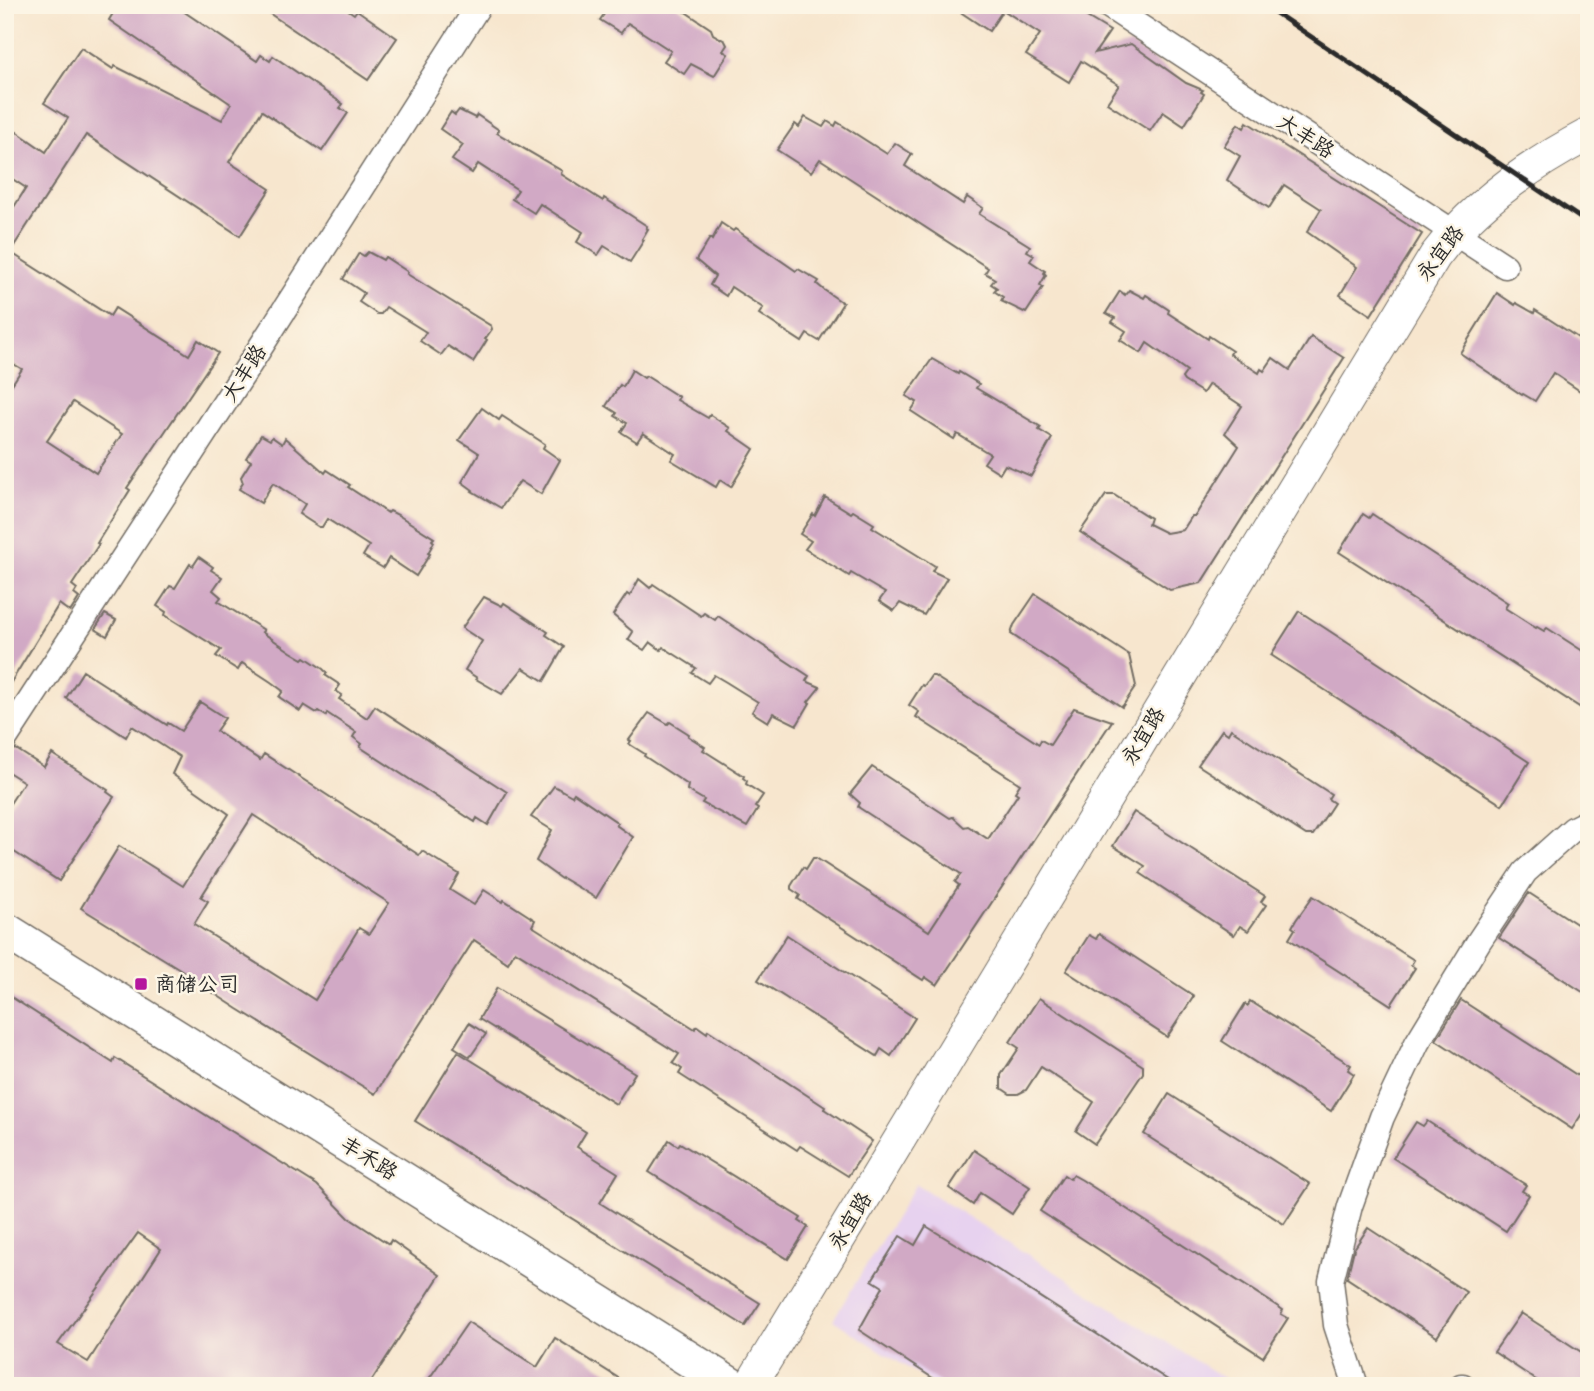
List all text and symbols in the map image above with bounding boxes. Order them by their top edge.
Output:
street label: 大丰路 [1271,108,1339,166]
street label: 永宜路 [1411,220,1471,287]
street label: 大丰路 [216,340,274,408]
street label: 永宜路 [1116,702,1172,771]
place label: 商储公司 [155,971,239,999]
marker: 商储公司 [133,976,149,992]
street label: 丰禾路 [334,1130,403,1187]
street label: 永宜路 [823,1187,879,1256]

